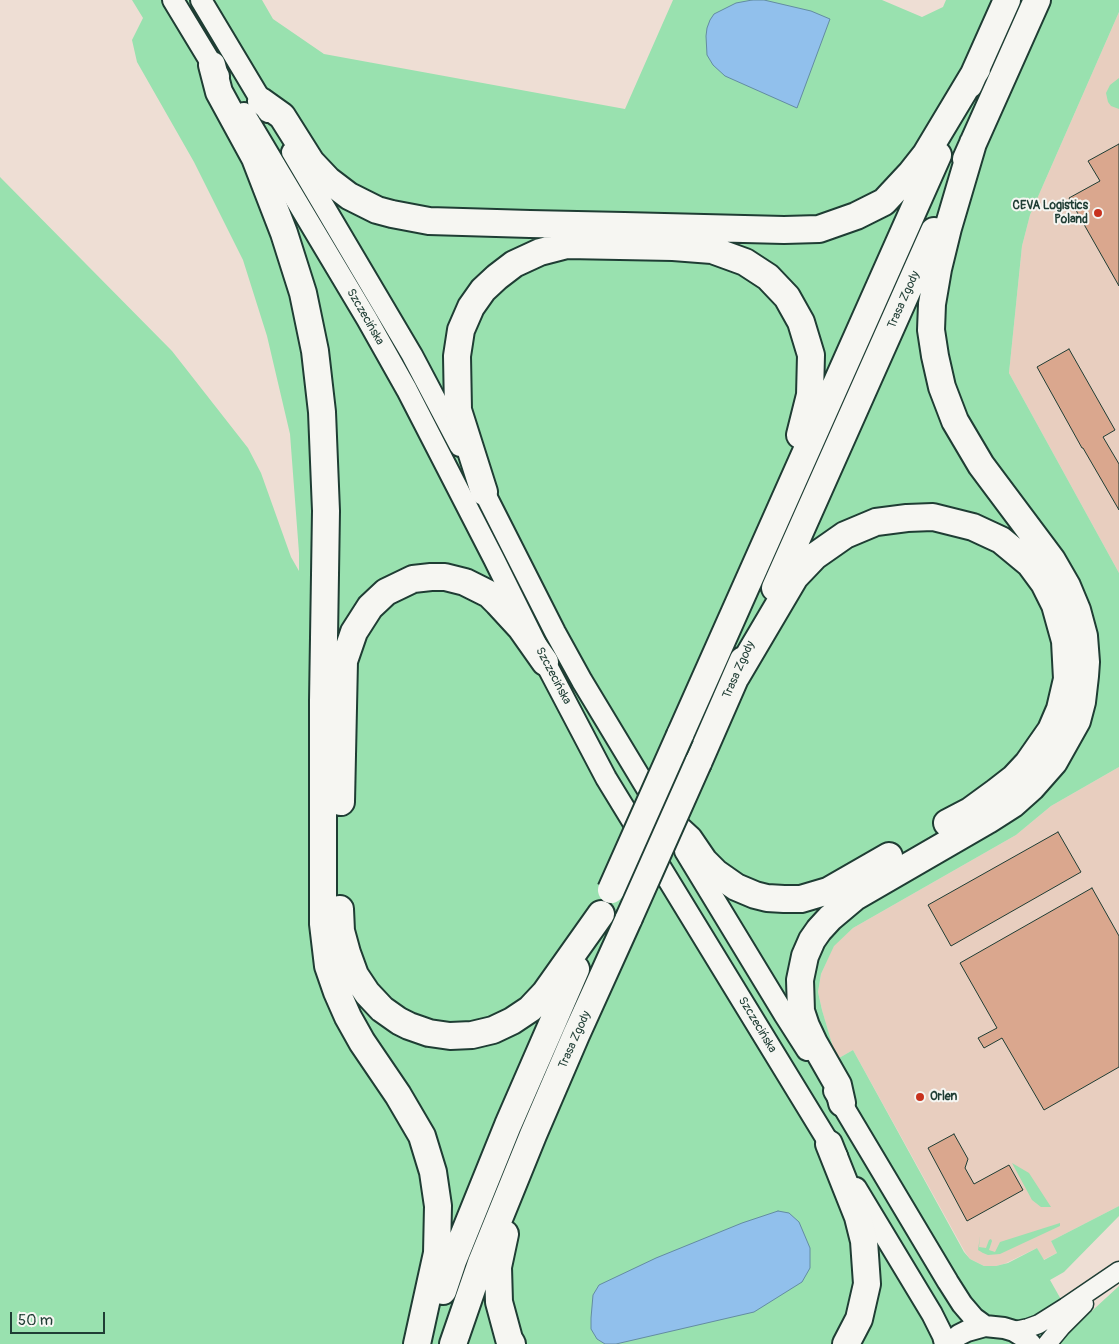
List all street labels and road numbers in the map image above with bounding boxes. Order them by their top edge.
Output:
street label: Trasa Zgody [885,269,923,331]
street label: Szczecińska [343,286,387,348]
street label: Trasa Zgody [720,639,758,701]
street label: Szczecińska [532,645,574,707]
street label: Szczecińska [735,994,779,1056]
street label: Trasa Zgody [556,1009,594,1071]

